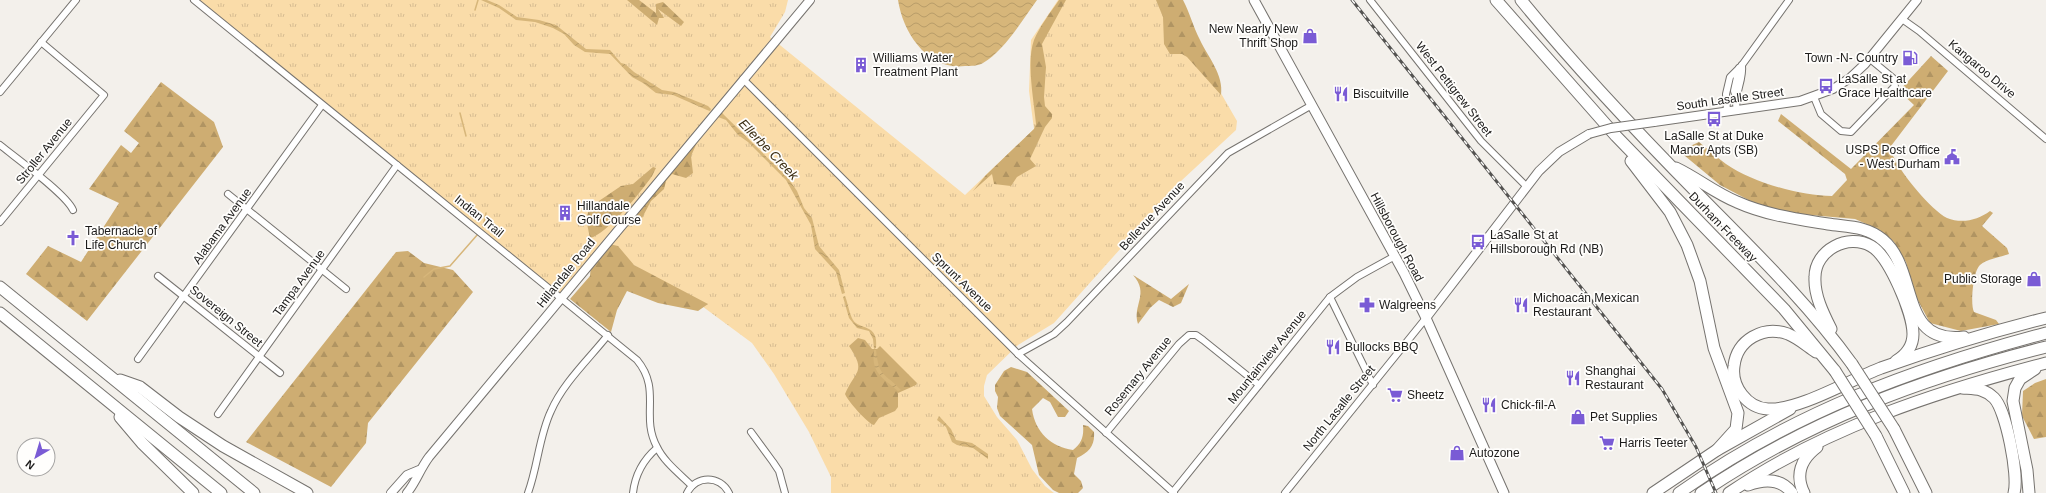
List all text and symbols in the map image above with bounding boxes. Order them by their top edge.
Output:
place label: New Nearly New Thrift Shop [1209,22,1298,50]
shop icon: New Nearly New Thrift Shop [1301,27,1319,45]
street label: Kangaroo Drive [1946,37,2019,101]
street label: West Pettigrew Street [1413,39,1496,139]
fuel station icon: Town -N- Country [1901,49,1919,67]
place label: Williams Water Treatment Plant [873,51,959,79]
place label: Town -N- Country [1805,51,1898,65]
building icon: Williams Water Treatment Plant [852,56,870,74]
place label: LaSalle St at Grace Healthcare [1838,72,1932,100]
bus stop icon: LaSalle St at Grace Healthcare [1817,77,1835,95]
street label: South Lasalle Street [1676,84,1785,113]
restaurant icon: Biscuitville [1332,85,1350,103]
place label: Biscuitville [1353,87,1409,101]
bus stop icon: LaSalle St at Duke Manor Apts (SB) [1705,110,1723,128]
street label: Stroller Avenue [13,115,75,187]
water label: Ellerbe Creek [736,116,802,184]
place label: LaSalle St at Duke Manor Apts (SB) [1664,129,1764,157]
place label: USPS Post Office - West Durham [1846,143,1940,171]
public building icon: USPS Post Office - West Durham [1943,148,1961,166]
street label: Bellevue Avenue [1116,178,1188,253]
street label: Alabama Avenue [190,185,254,267]
street label: Durham Freeway [1686,189,1760,265]
street label: Hillsborough Road [1368,190,1426,284]
street label: Indian Trail [452,192,506,240]
place label: Hillandale Golf Course [577,199,641,227]
building icon: Hillandale Golf Course [556,204,574,222]
place label: Tabernacle of Life Church [85,224,158,252]
place label: LaSalle St at Hillsborough Rd (NB) [1490,228,1603,256]
church icon: Tabernacle of Life Church [64,229,82,247]
bus stop icon: LaSalle St at Hillsborough Rd (NB) [1469,233,1487,251]
street label: Hillandale Road [534,236,598,310]
street label: Tampa Avenue [270,247,328,319]
street label: Sprunt Avenue [929,250,995,315]
shop icon: Public Storage [2025,270,2043,288]
place label: Public Storage [1944,272,2022,286]
street label: Sovereign Street [187,282,266,350]
place label: Michoacán Mexican Restaurant [1533,291,1639,319]
pharmacy icon: Walgreens [1358,296,1376,314]
restaurant icon: Michoacán Mexican Restaurant [1512,296,1530,314]
place label: Walgreens [1379,298,1436,312]
street label: Mountainview Avenue [1225,307,1309,407]
street label: Rosemary Avenue [1102,333,1174,418]
restaurant icon: Bullocks BBQ [1324,338,1342,356]
place label: Bullocks BBQ [1345,340,1418,354]
street label: North Lasalle Street [1300,362,1378,454]
place label: Shanghai Restaurant [1585,364,1644,392]
restaurant icon: Shanghai Restaurant [1564,369,1582,387]
supermarket icon: Sheetz [1386,386,1404,404]
place label: Sheetz [1407,388,1444,402]
restaurant icon: Chick-fil-A [1480,396,1498,414]
place label: Chick-fil-A [1501,398,1556,412]
shop icon: Pet Supplies [1569,408,1587,426]
place label: Pet Supplies [1590,410,1657,424]
supermarket icon: Harris Teeter [1598,434,1616,452]
place label: Harris Teeter [1619,436,1687,450]
north arrow [16,437,56,477]
shop icon: Autozone [1448,444,1466,462]
place label: Autozone [1469,446,1520,460]
text: N [23,458,37,472]

